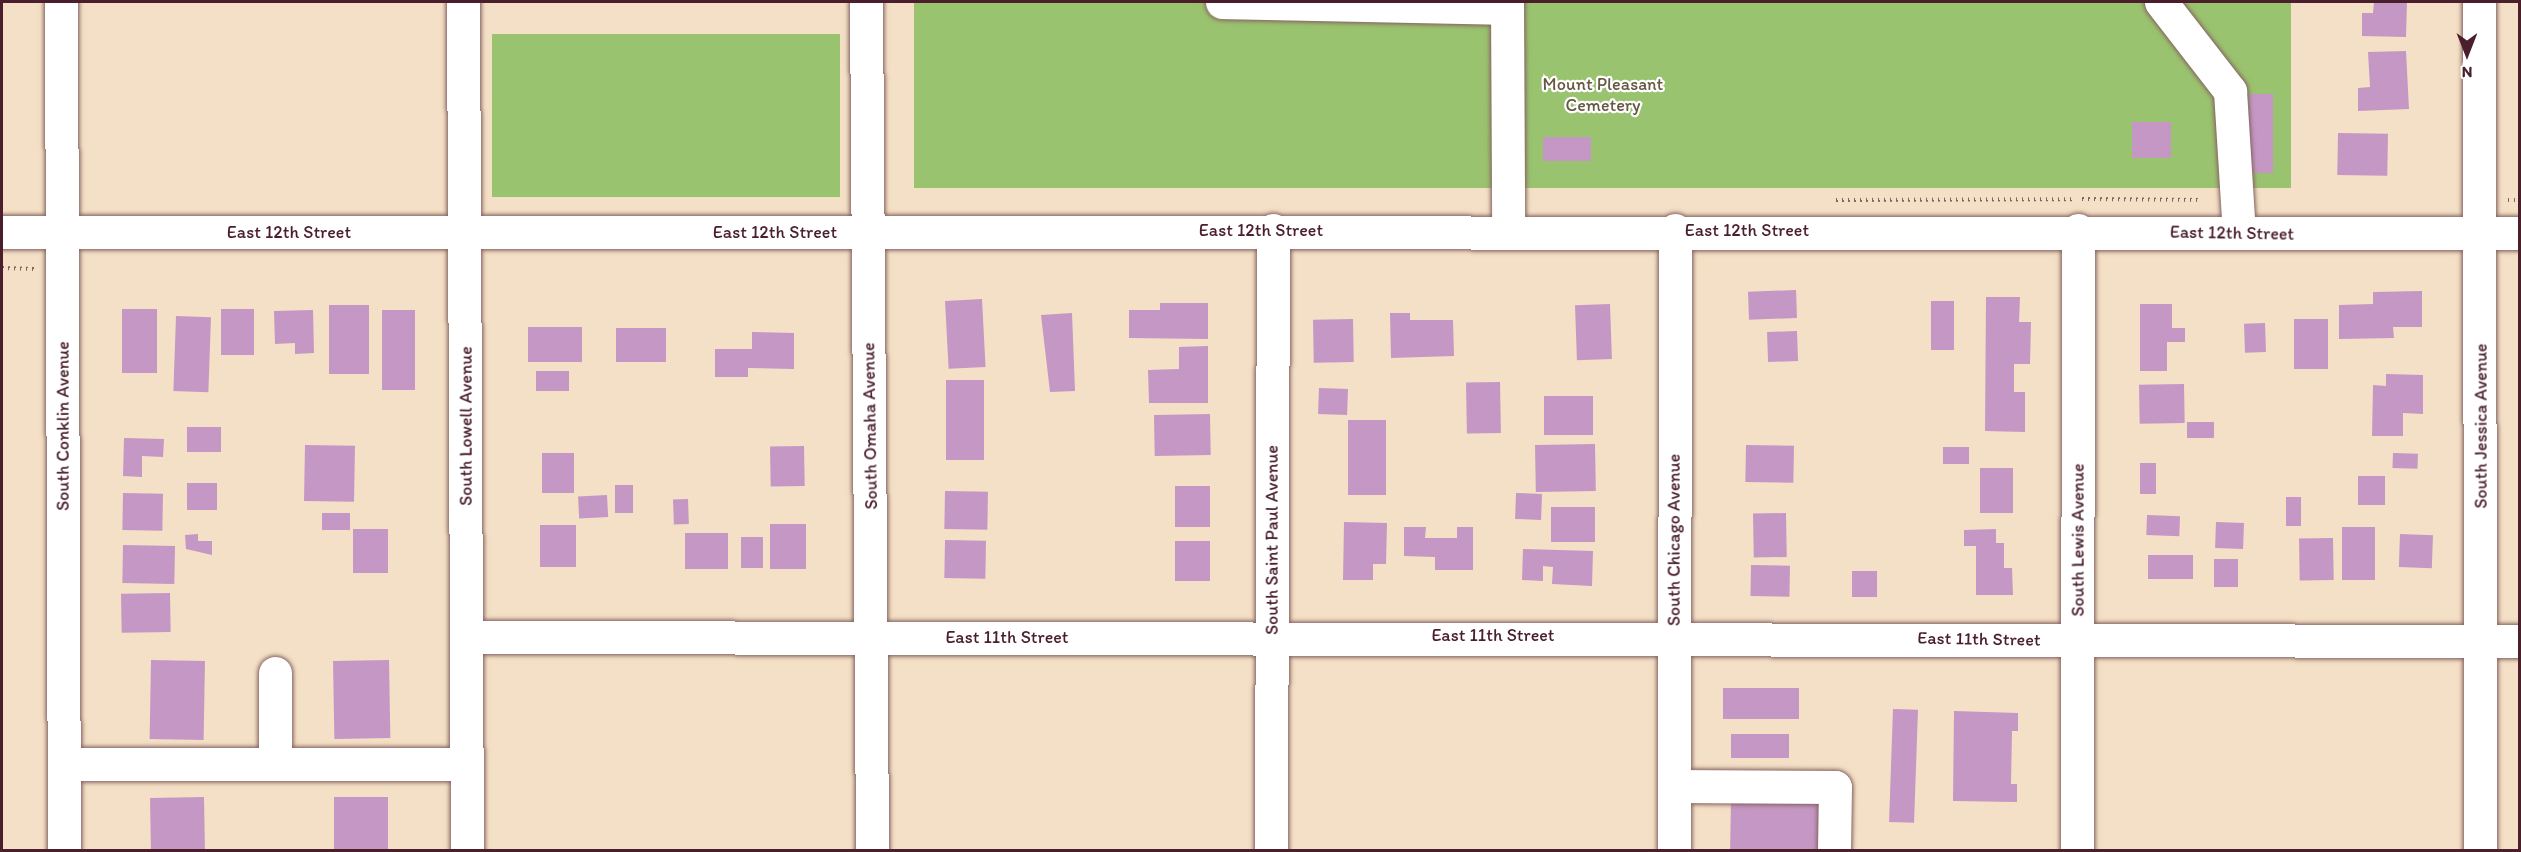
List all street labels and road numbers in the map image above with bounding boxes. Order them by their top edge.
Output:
street label: East 12th Street [1199,219,1323,241]
street label: East 12th Street [1685,219,1809,241]
street label: East 12th Street [227,221,351,243]
street label: East 12th Street [713,221,837,243]
street label: East 12th Street [2170,221,2294,245]
street label: South Conklin Avenue [52,341,74,511]
street label: South Omaha Avenue [858,343,882,509]
street label: South Jessica Avenue [2470,343,2492,509]
street label: South Lowell Avenue [455,347,477,505]
street label: South Saint Paul Avenue [1261,446,1283,634]
street label: South Chicago Avenue [1663,455,1685,625]
street label: South Lewis Avenue [2067,464,2089,616]
street label: East 11th Street [1432,624,1554,646]
street label: East 11th Street [946,626,1068,648]
street label: East 11th Street [1918,627,2040,651]

